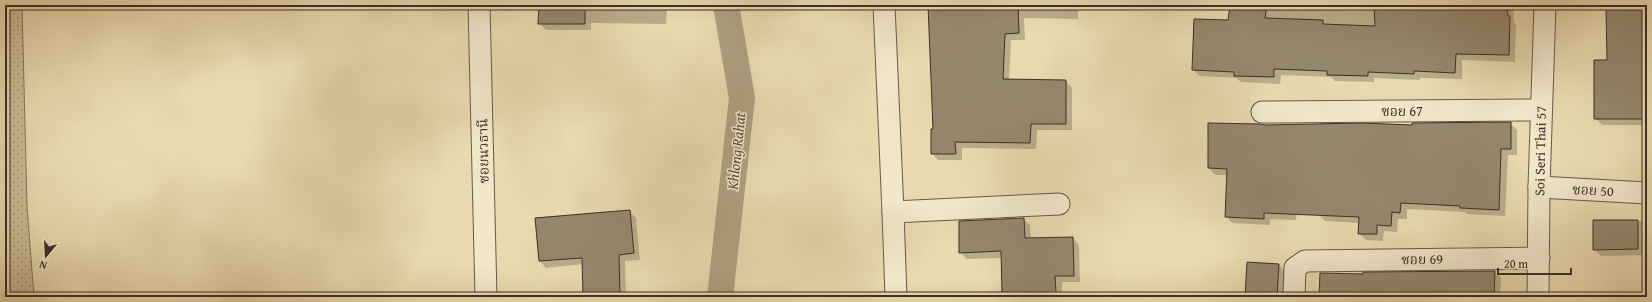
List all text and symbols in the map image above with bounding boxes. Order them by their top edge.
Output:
street label: ซอย 67 [1381,101,1423,121]
street label: Soi Seri Thai 57 [1529,106,1551,196]
water label: Khlong Rahat [721,111,751,192]
street label: ซอยนวธานี [472,118,494,184]
street label: ซอย 50 [1572,179,1615,201]
north arrow [26,236,66,276]
street label: ซอย 69 [1401,249,1443,269]
scale bar [1498,250,1571,276]
text: 20 m [1504,255,1528,272]
text: N [36,257,49,274]

